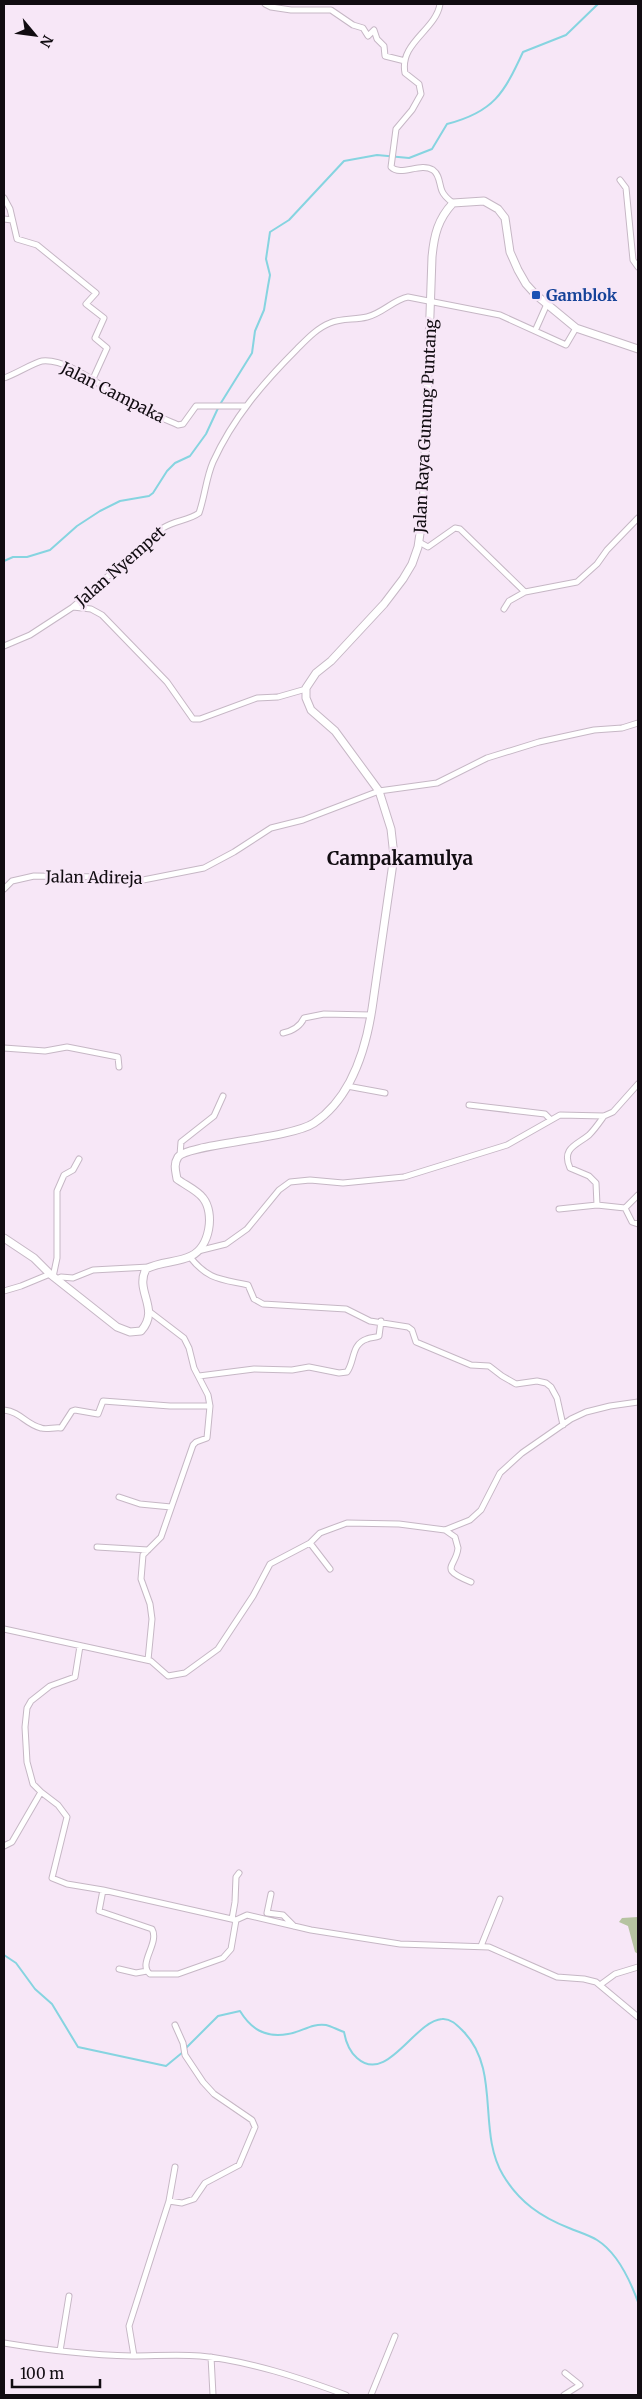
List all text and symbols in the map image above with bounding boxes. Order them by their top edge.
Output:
north arrow [10,10,60,60]
text: N [36,32,57,51]
place label: Gamblok [546,285,618,305]
marker: Gamblok [530,289,542,301]
street label: Jalan Raya Gunung Puntang [409,318,441,535]
street label: Jalan Campaka [57,357,169,427]
street label: Jalan Nyempet [70,521,169,611]
district label: Campakamulya [327,846,473,870]
street label: Jalan Adireja [44,866,143,888]
scale bar [12,2356,100,2388]
text: 100 m [20,2364,64,2383]

